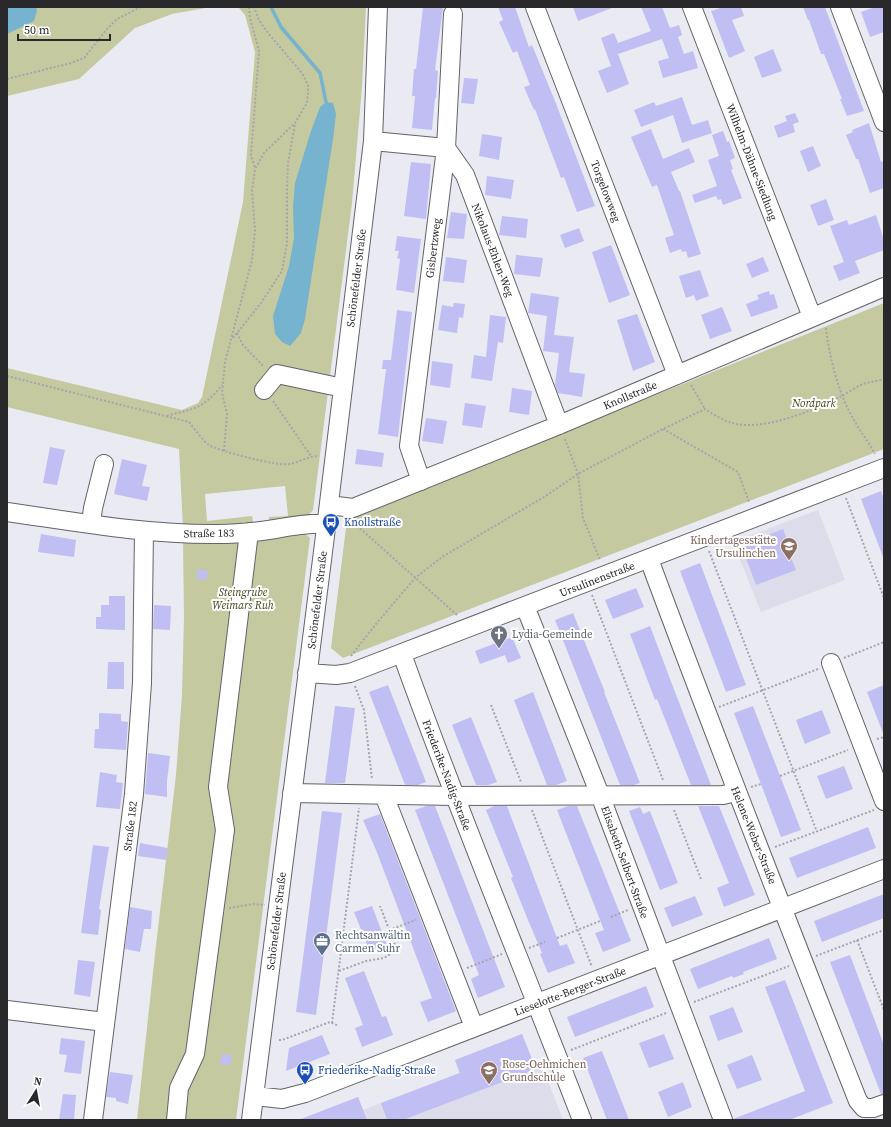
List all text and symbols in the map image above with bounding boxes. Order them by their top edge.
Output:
scale bar [18,16,110,42]
text: 50 m [24,22,50,38]
street label: Wilhelm-Dähne-Siedlung [722,102,781,223]
street label: Torgelowweg [587,158,624,224]
street label: Nikolaus-Ehlen-Weg [468,201,517,299]
street label: Gisbertzweg [422,217,445,279]
street label: Schönefelder Straße [343,228,370,328]
street label: Knollstraße [601,377,660,414]
park label: Nordpark [791,396,837,411]
bus stop icon: Knollstraße [321,512,341,537]
place label: Knollstraße [344,515,401,530]
street label: Straße 183 [184,526,235,541]
place label: Kindertagesstätte Ursulinchen [690,533,776,561]
school or university icon: Kindertagesstätte Ursulinchen [779,536,799,561]
street label: Schönefelder Straße [304,550,331,650]
street label: Ursulinenstraße [557,558,637,601]
park label: Steingrube Weimars Ruh [212,585,274,613]
church icon: Lydia-Gemeinde [489,624,509,649]
place label: Lydia-Gemeinde [512,627,593,642]
street label: Friederike-Nadig-Straße [418,717,475,833]
street label: Helene-Weber-Straße [727,784,780,887]
street label: Straße 182 [120,800,141,852]
street label: Elisabeth-Selbert-Straße [597,804,652,921]
street label: Schönefelder Straße [263,871,290,971]
place label: Rechtsanwältin Carmen Suhr [335,928,411,956]
office icon: Rechtsanwältin Carmen Suhr [312,931,332,956]
street label: Lieselotte-Berger-Straße [512,963,629,1020]
place label: Rose-Oehmichen Grundschule [502,1057,587,1085]
bus stop icon: Friederike-Nadig-Straße [295,1060,315,1085]
school or university icon: Rose-Oehmichen Grundschule [479,1060,499,1085]
place label: Friederike-Nadig-Straße [318,1063,436,1078]
north arrow [16,1071,56,1111]
text: N [32,1074,43,1090]

